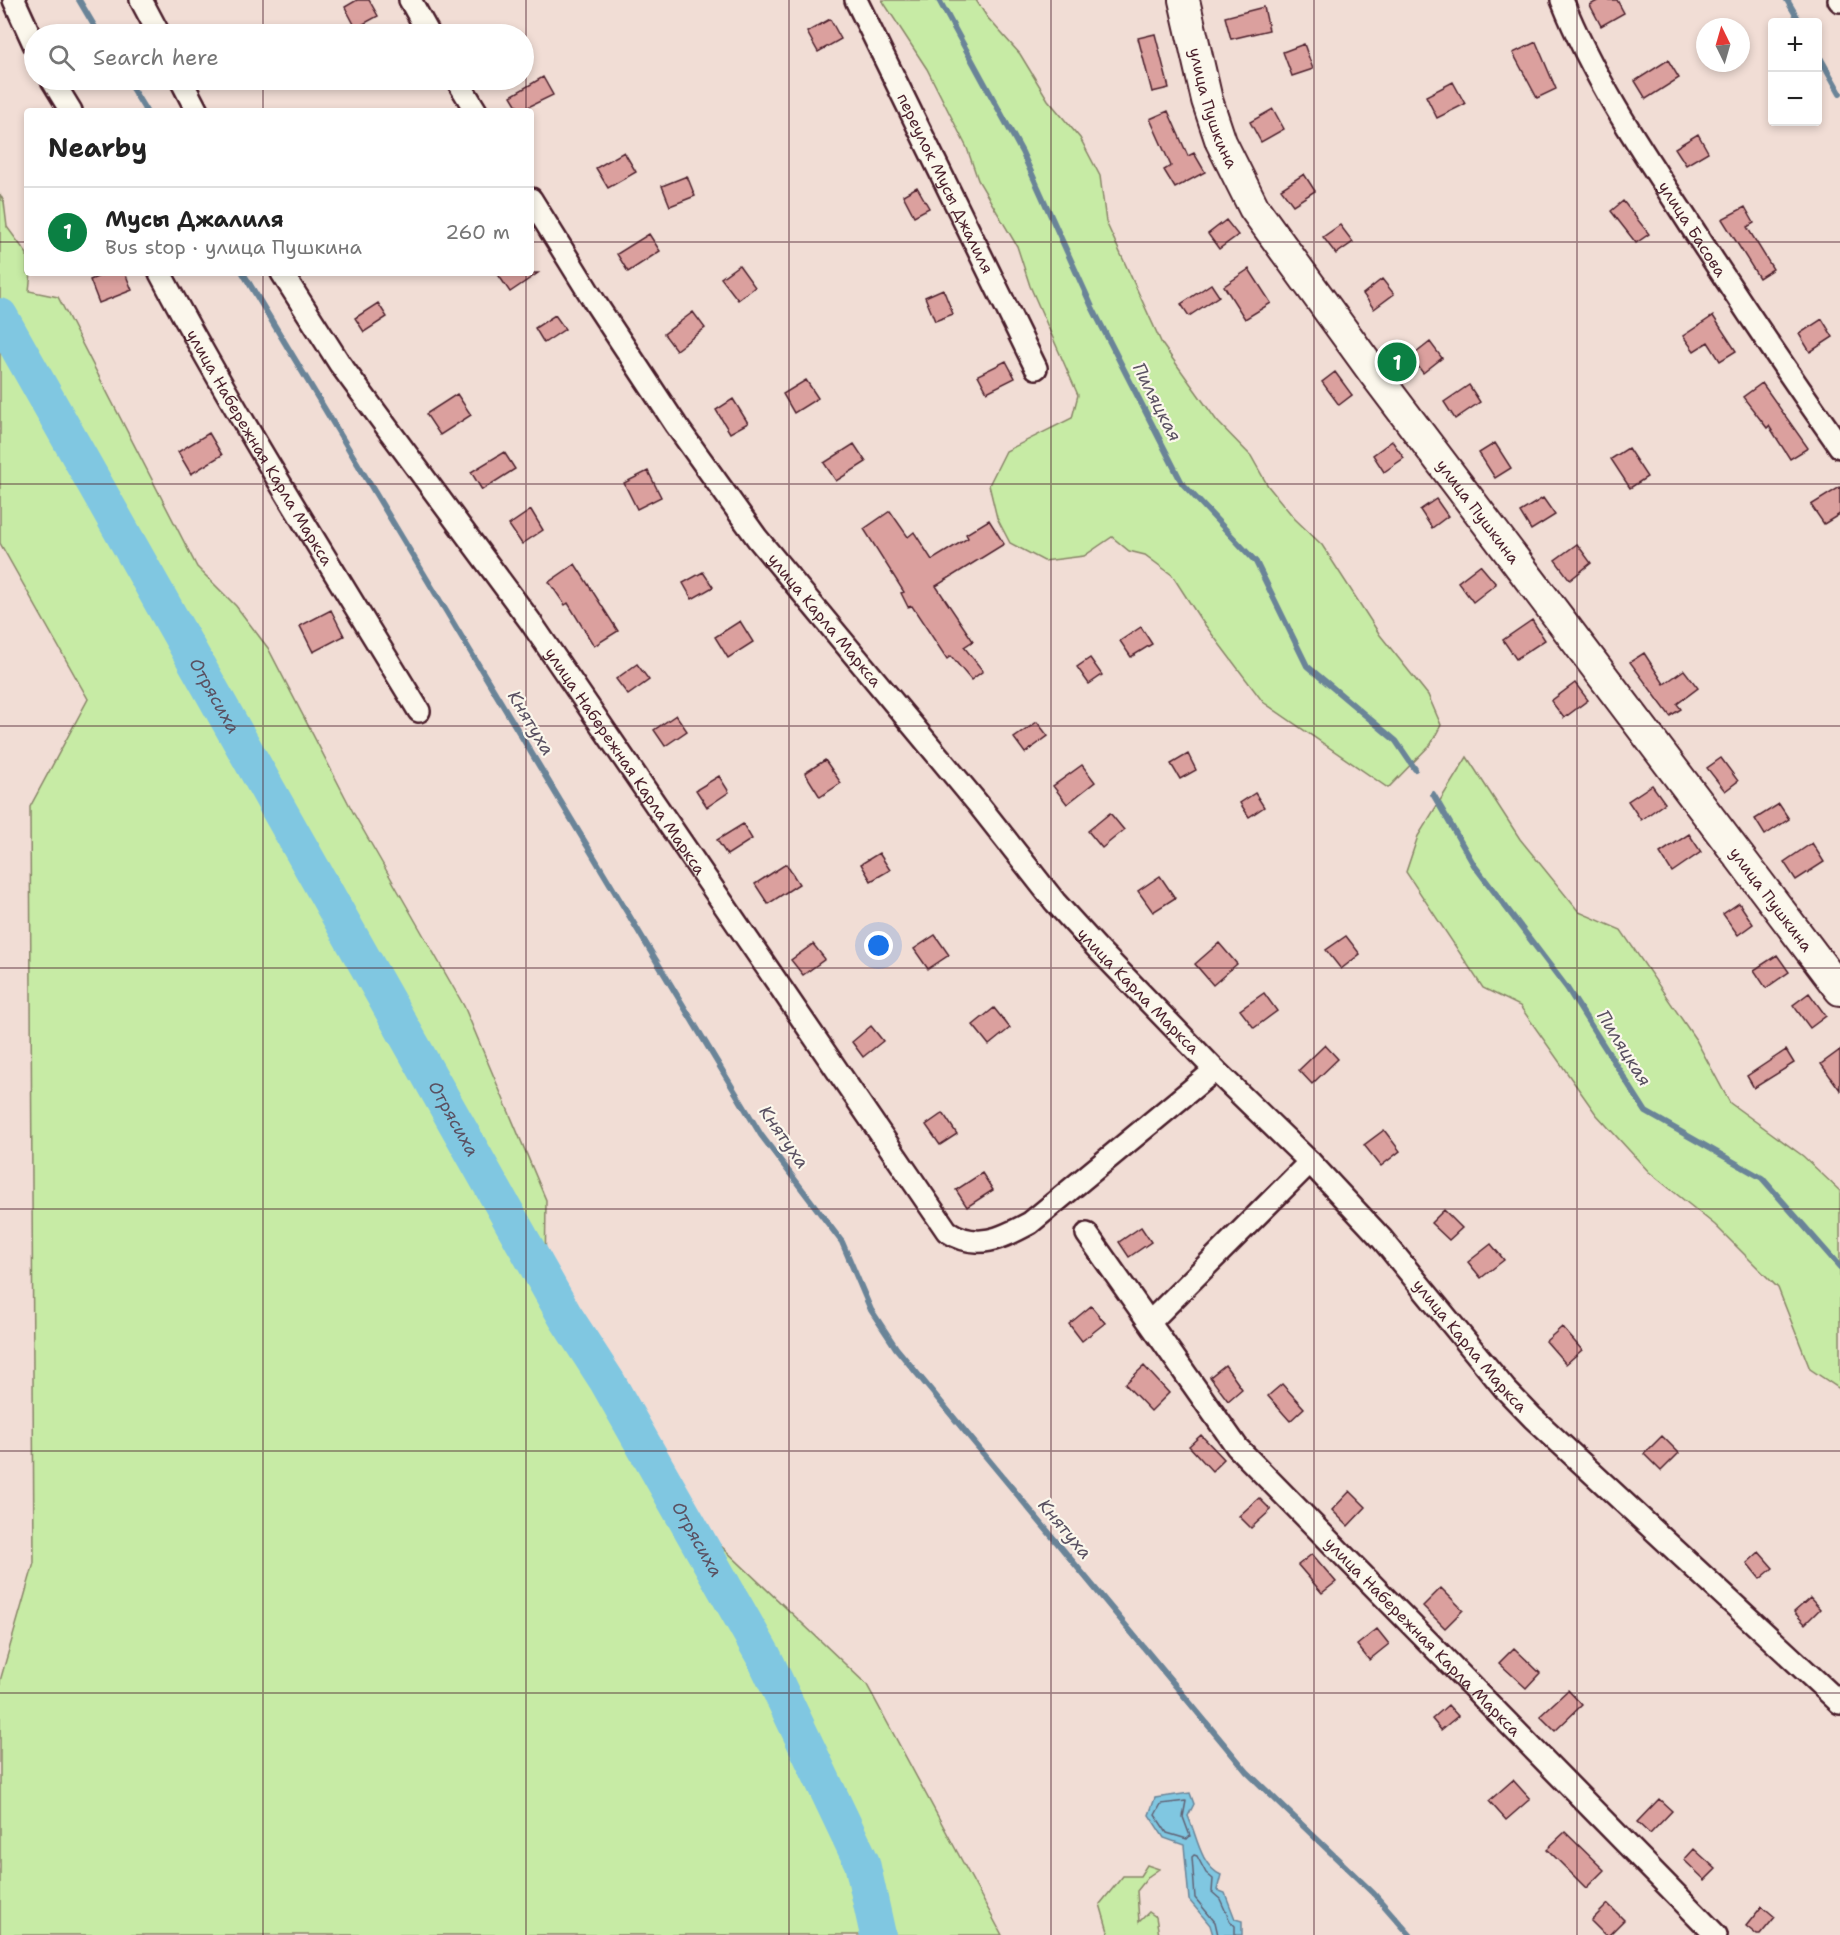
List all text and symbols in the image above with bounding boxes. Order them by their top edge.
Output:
north arrow [1696,18,1750,72]
map controls [1768,18,1822,126]
button: + [1768,18,1822,72]
search box [24,24,534,90]
icon: search [45,41,78,74]
text: Search here [93,43,219,72]
street label: улица Пушкина [1185,46,1243,172]
button: − [1768,72,1822,126]
street label: переулок Мусы Джалиля [893,90,999,277]
text: Nearby [48,130,147,165]
street label: улица Басова [1654,177,1732,281]
text: Мусы Джалиля [105,205,284,234]
text: 1 [63,219,72,245]
text: 260 m [445,219,510,245]
text: Bus stop · улица Пушкина [105,234,362,260]
street label: улица Набережная Карла Маркса [182,325,338,569]
pin: 1 [1378,340,1416,385]
water label: Пиляцкая [1127,359,1187,446]
street label: улица Пушкина [1432,455,1525,568]
street label: улица Карла Маркса [763,549,887,691]
street label: улица Набережная Карла Маркса [540,643,711,879]
water label: Отрясиха [183,653,245,738]
water label: Княтуха [502,686,560,760]
street label: улица Пушкина [1725,843,1818,956]
street label: улица Карла Маркса [1073,923,1204,1058]
your location [864,931,893,960]
water label: Пиляцкая [1591,1005,1657,1091]
water label: Отрясиха [423,1076,485,1161]
water label: Княтуха [754,1101,814,1173]
street label: улица Карла Маркса [1408,1275,1532,1416]
water label: Княтуха [1033,1494,1097,1564]
water label: Отрясиха [666,1497,728,1581]
street label: улица Набережная Карла Маркса [1321,1532,1525,1741]

